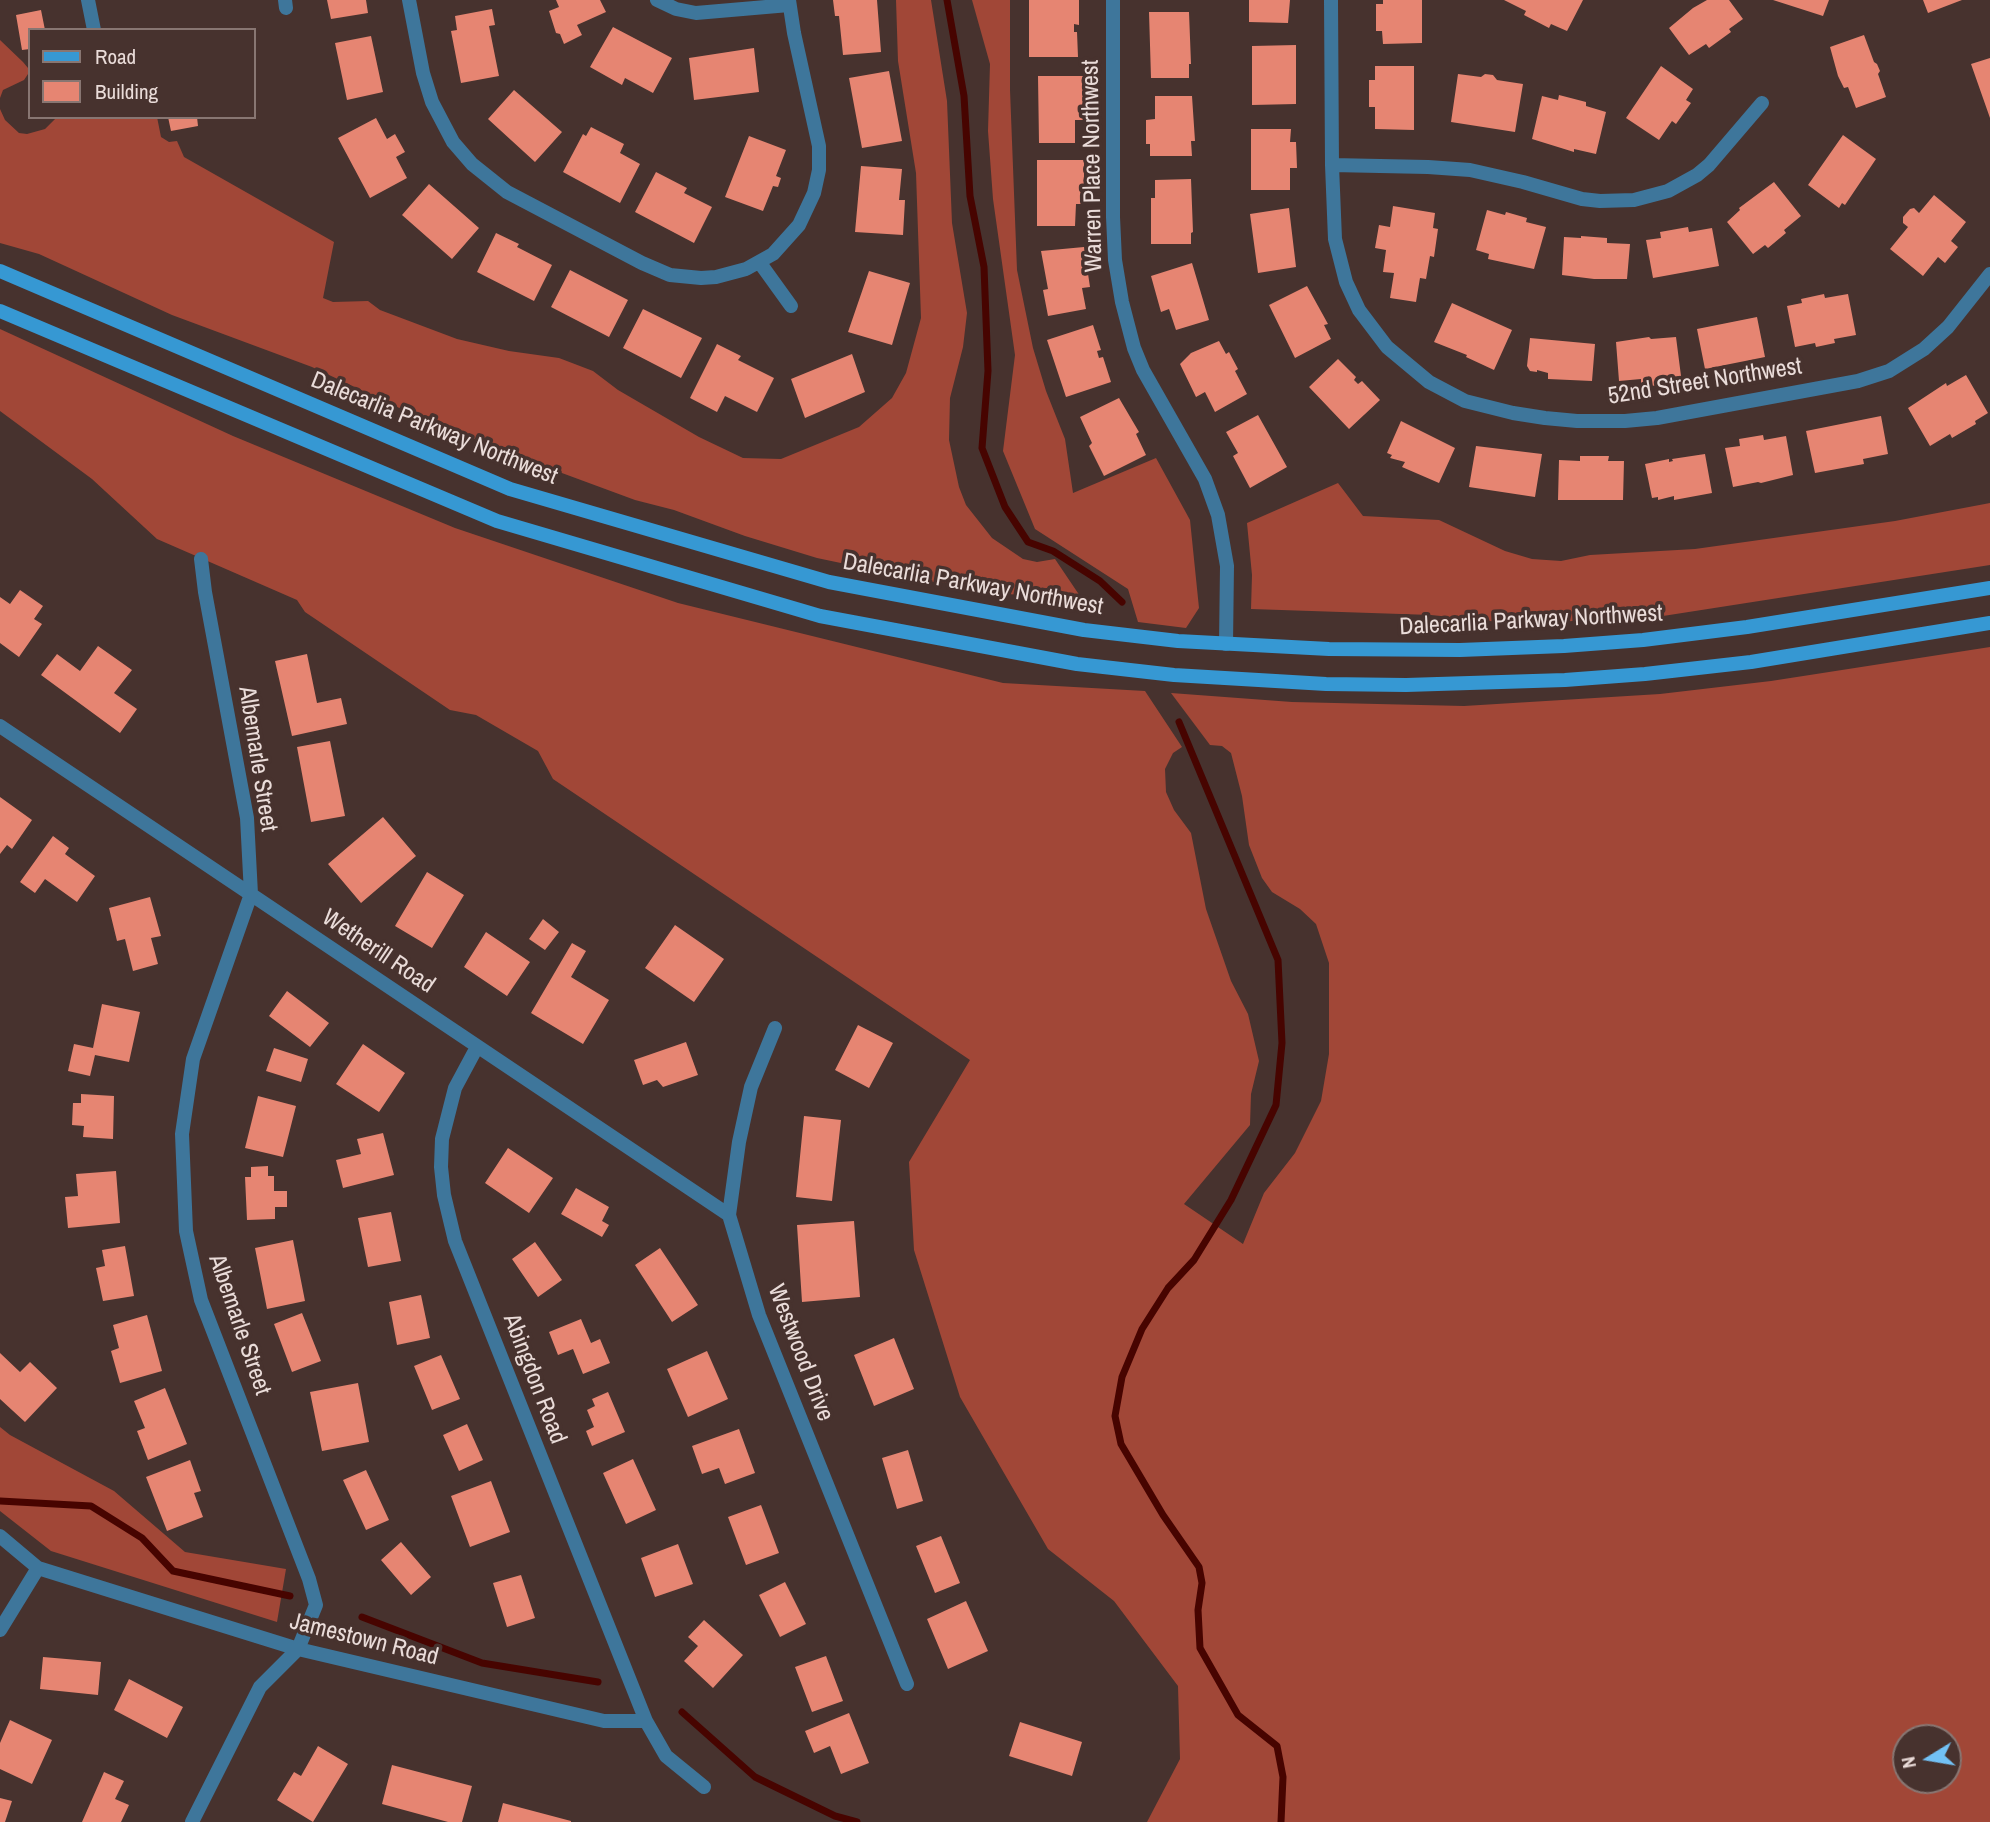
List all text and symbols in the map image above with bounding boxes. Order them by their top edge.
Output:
legend [28,28,256,119]
text: Road [95,42,136,71]
street label: Warren Place Northwest [1077,59,1109,273]
text: Building [95,77,158,106]
street label: 52nd Street Northwest [1606,352,1804,412]
street label: Dalecarlia Parkway Northwest [306,366,562,492]
street label: Dalecarlia Parkway Northwest [841,548,1105,622]
street label: Dalecarlia Parkway Northwest [1399,600,1663,642]
street label: Albemarle Street [231,684,283,834]
street label: Wetherill Road [316,904,440,1000]
street label: Albemarle Street [202,1251,276,1399]
street label: Westwood Drive [761,1281,839,1425]
street label: Abingdon Road [496,1310,572,1448]
street label: Jamestown Road [287,1608,441,1672]
north arrow [1892,1724,1962,1794]
text: N [1895,1755,1922,1771]

